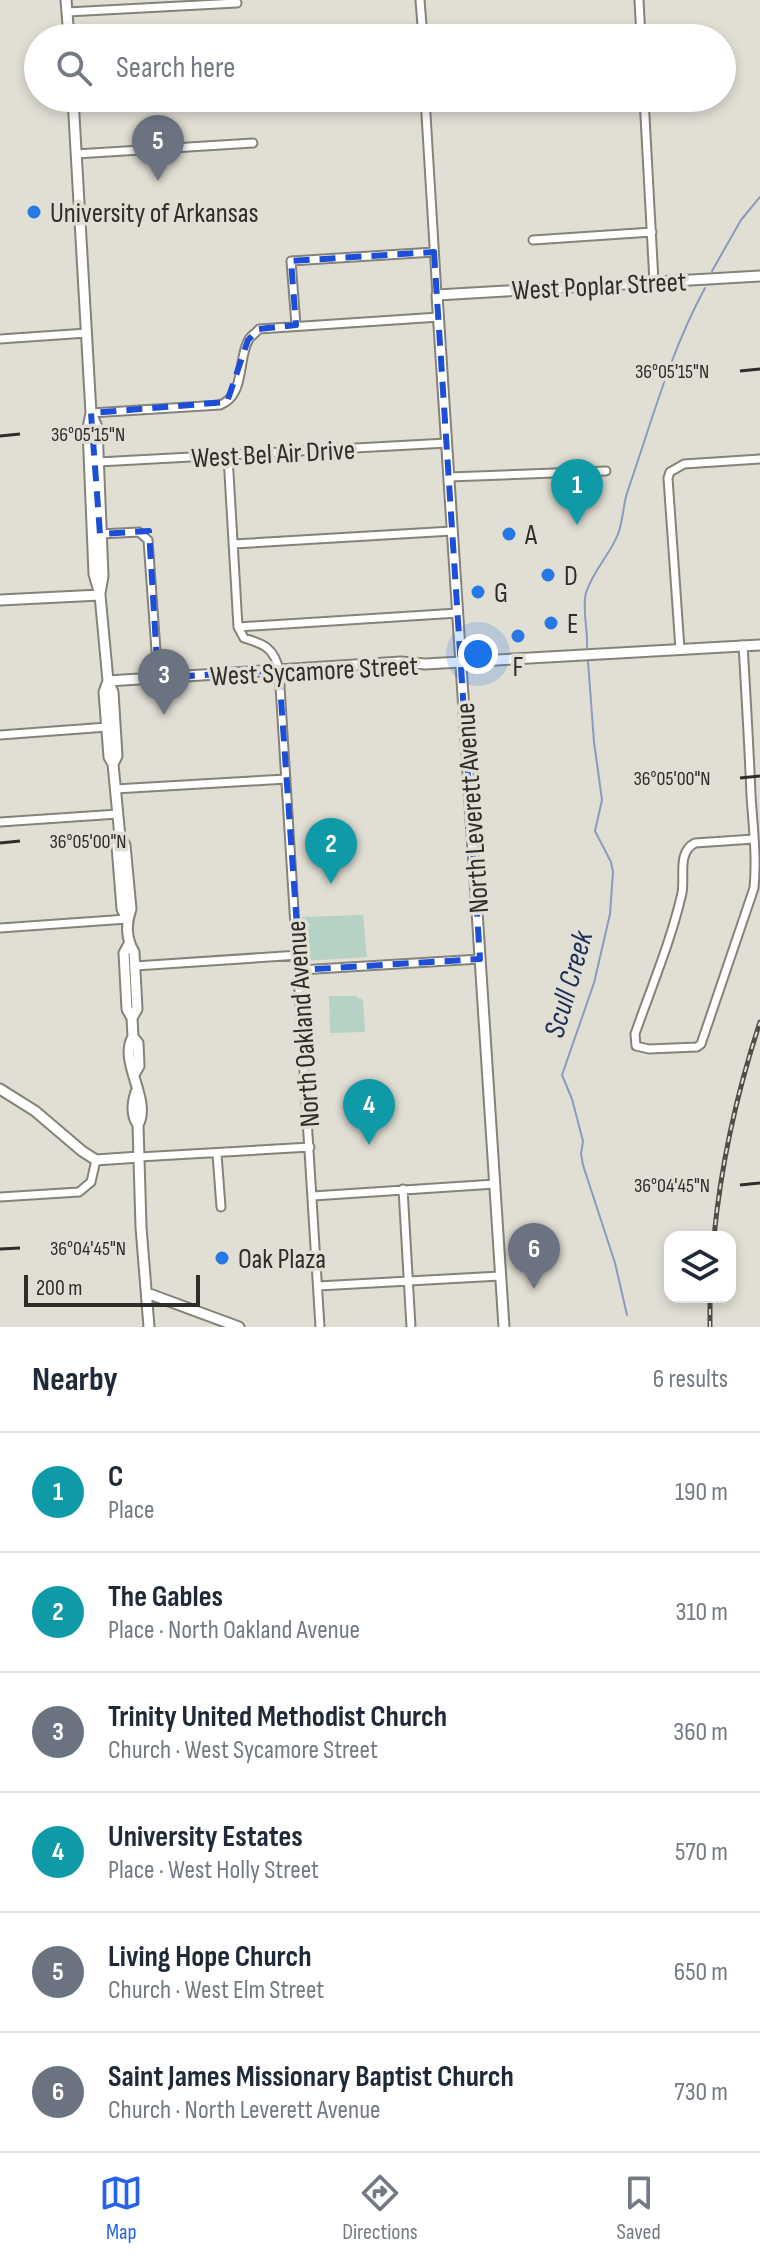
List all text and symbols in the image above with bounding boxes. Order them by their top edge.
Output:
search box [24,24,736,112]
icon: search [52,46,96,90]
text: Search here [116,50,235,86]
pin: 5 [132,115,184,181]
place label: University of Arkansas [50,197,259,230]
marker: University of Arkansas [25,203,43,221]
street label: West Poplar Street [511,265,687,308]
text: 36°05'15"N [635,360,709,384]
text: 36°05'15"N [51,423,125,447]
street label: West Bel Air Drive [190,434,356,475]
pin: 1 [551,459,603,525]
place label: A [524,519,538,552]
marker: A [500,525,518,543]
place label: D [564,560,578,593]
marker: D [539,566,557,584]
place label: G [494,577,508,610]
marker: G [469,583,487,601]
place label: E [567,608,579,641]
marker: E [542,614,560,632]
marker: F [509,627,527,645]
your location [458,634,498,674]
pin: 3 [138,649,190,715]
street label: West Sycamore Street [209,650,419,693]
place label: F [512,651,524,684]
street label: North Leverett Avenue [449,702,496,914]
text: 36°05'00"N [633,767,711,791]
pin: 2 [305,818,357,884]
text: 36°05'00"N [49,830,127,854]
street label: North Oakland Avenue [280,920,327,1128]
water label: Scull Creek [537,926,602,1042]
pin: 4 [343,1079,395,1145]
text: 36°04'45"N [634,1174,710,1198]
pin: 6 [508,1223,560,1289]
map controls [664,1231,736,1303]
button: layers [664,1231,736,1303]
text: 36°04'45"N [50,1237,126,1261]
place label: Oak Plaza [238,1243,326,1276]
marker: Oak Plaza [213,1249,231,1267]
scale bar [24,1271,200,1307]
text: 200 m [36,1275,82,1302]
text: Nearby [32,1359,118,1400]
text: 6 results [653,1364,728,1395]
text: C [108,1459,123,1495]
text: 1 [53,1477,63,1508]
text: 190 m [675,1477,728,1508]
text: Place [108,1495,155,1526]
text: The Gables [108,1579,223,1615]
text: 2 [52,1597,64,1628]
text: 310 m [676,1597,728,1628]
text: Place · North Oakland Avenue [108,1615,360,1646]
text: Trinity United Methodist Church [108,1699,447,1735]
text: 3 [52,1717,64,1748]
text: 360 m [673,1717,728,1748]
text: Church · West Sycamore Street [108,1735,378,1766]
text: University Estates [108,1819,303,1855]
text: 4 [52,1837,64,1868]
text: 570 m [675,1837,728,1868]
text: Place · West Holly Street [108,1855,319,1886]
text: Living Hope Church [108,1939,312,1975]
text: 5 [52,1957,64,1988]
text: 650 m [674,1957,728,1988]
text: Church · West Elm Street [108,1975,324,2006]
text: Saint James Missionary Baptist Church [108,2059,514,2095]
text: 6 [52,2077,64,2108]
text: 730 m [674,2077,728,2108]
text: Church · North Leverett Avenue [108,2095,381,2126]
tab: Map [99,2171,143,2246]
tab: Directions [342,2171,418,2246]
tab: Saved [617,2171,661,2246]

